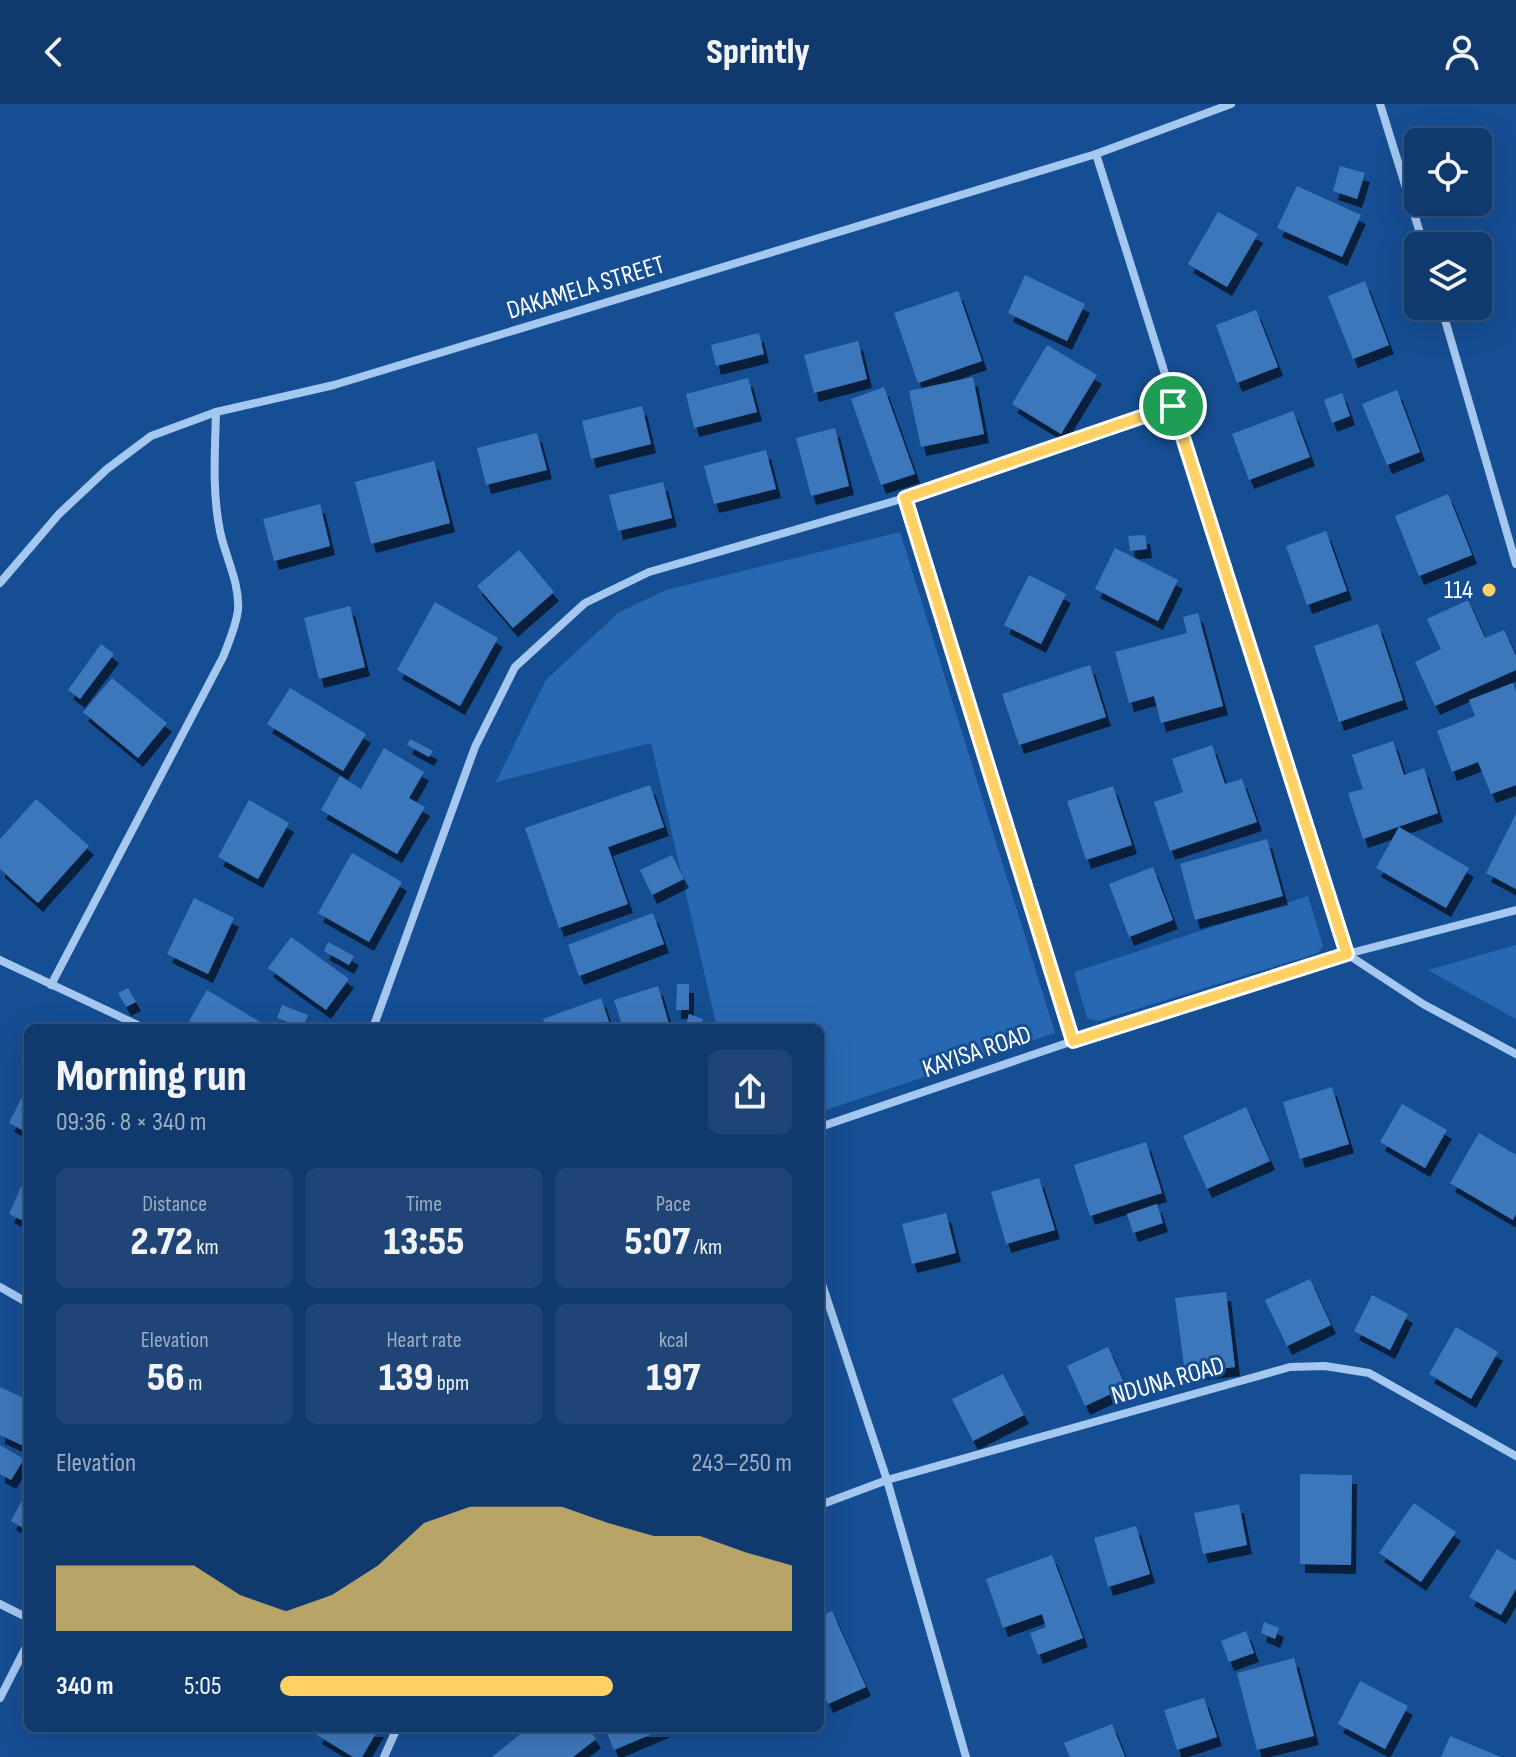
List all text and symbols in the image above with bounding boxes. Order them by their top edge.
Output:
icon: back [32,30,76,74]
icon: person [1440,30,1484,74]
text: Sprintly [706,31,810,74]
map controls [1404,128,1492,320]
button: locate [1404,128,1492,216]
button: layers [1404,232,1492,320]
street label: DAKAMELA STREET [503,249,669,327]
pin [1139,372,1207,440]
icon: arrive [1151,384,1195,428]
place label: 114 [1444,575,1473,606]
marker: 114 [1480,581,1498,599]
street label: KAYISA ROAD [919,1019,1035,1085]
text: Morning run [56,1050,247,1103]
button: share [708,1050,792,1134]
text: 09:36 · 8 × 340 m [56,1107,206,1138]
text: Distance [142,1191,207,1218]
text: Time [406,1191,442,1218]
text: Pace [656,1191,691,1218]
text: 2.72 [131,1218,193,1266]
text: 13:55 [384,1218,464,1266]
text: 5:07 [625,1218,690,1266]
text: km [193,1234,219,1261]
text: /km [690,1234,722,1261]
text: Elevation [141,1327,209,1354]
text: Heart rate [386,1327,462,1354]
text: kcal [659,1327,688,1354]
street label: NDUNA ROAD [1108,1350,1228,1412]
text: 56 [147,1354,185,1402]
text: 139 [379,1354,433,1402]
text: 197 [646,1354,700,1402]
text: m [185,1370,202,1397]
text: bpm [433,1370,469,1397]
text: Elevation [56,1448,136,1479]
text: 243–250 m [692,1448,792,1479]
text: 340 m [56,1671,113,1702]
text: 5:05 [184,1671,221,1702]

